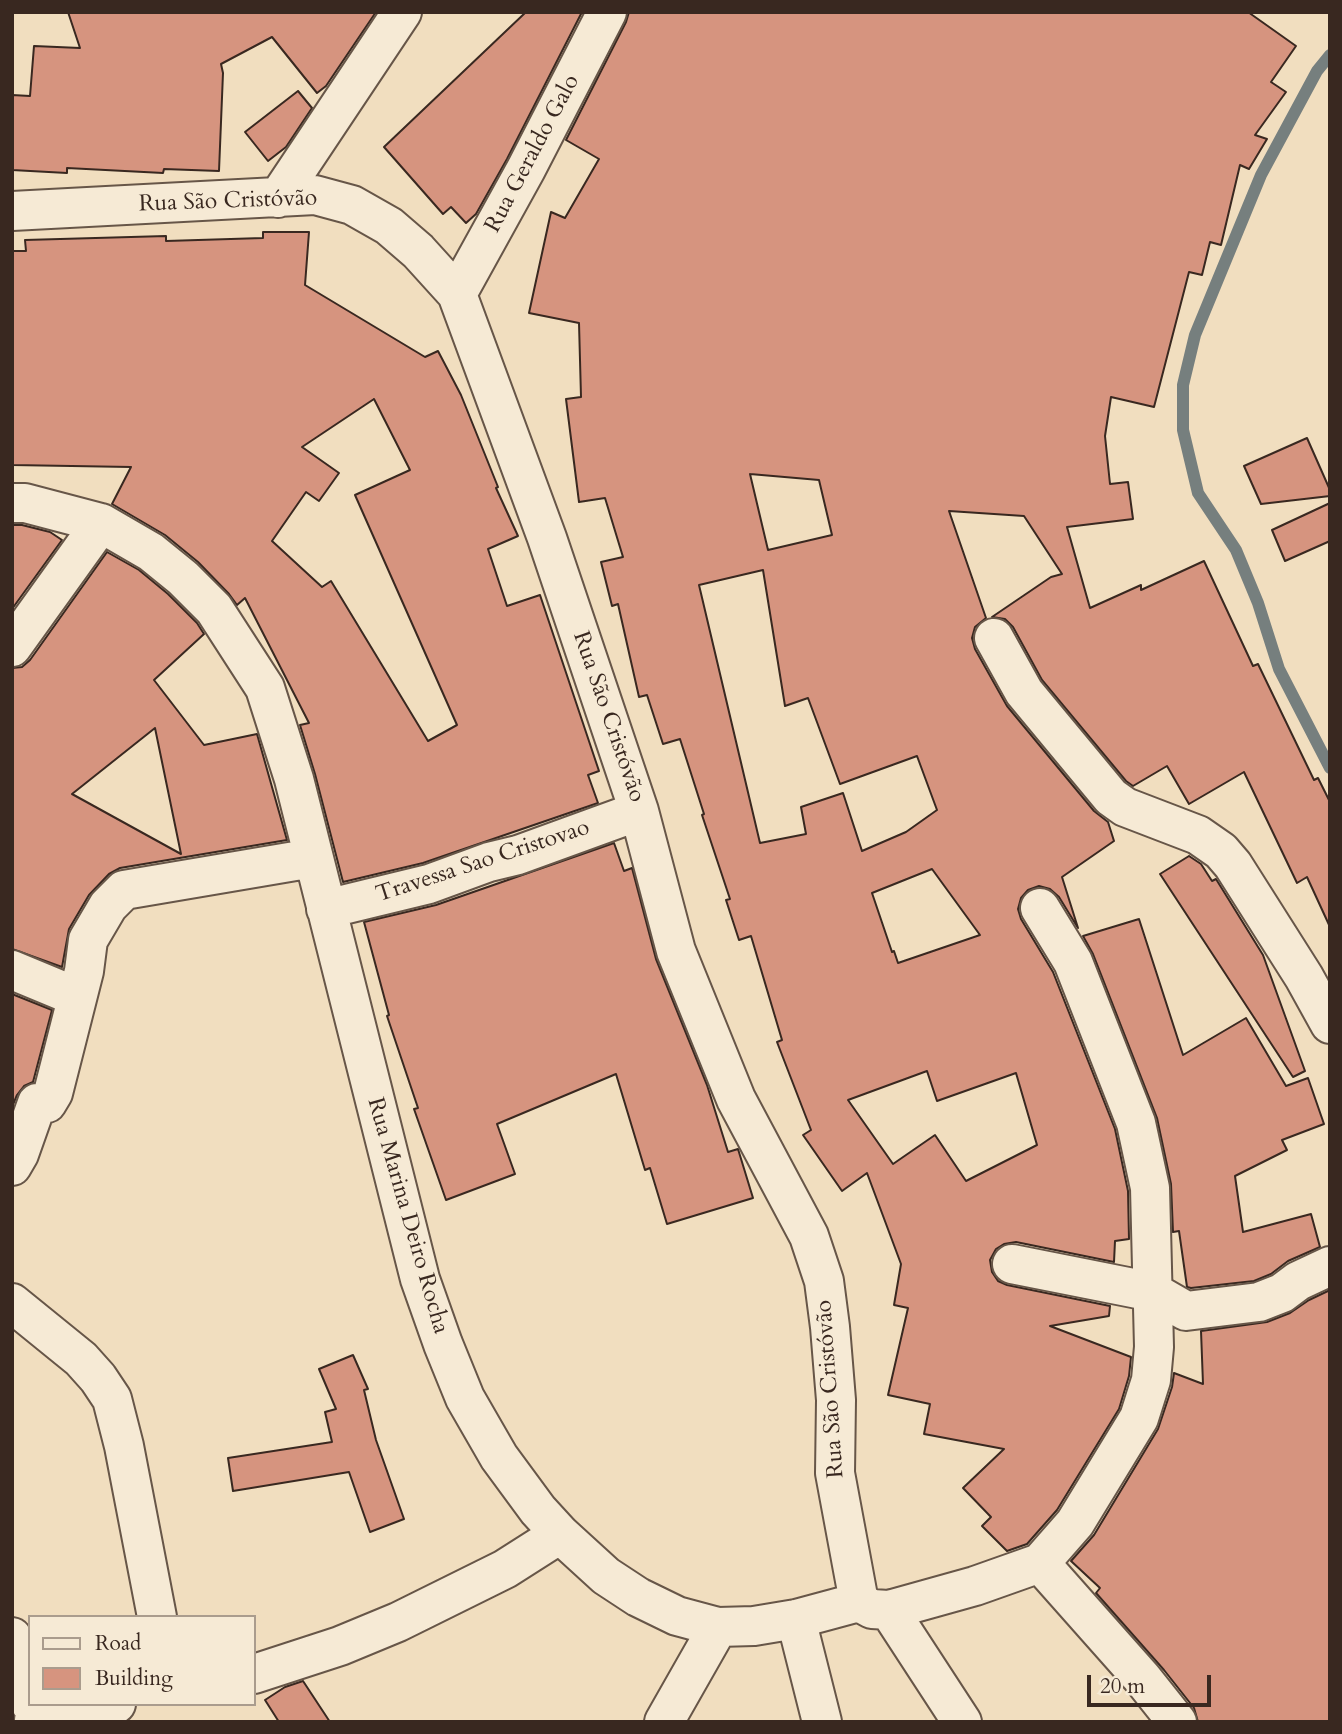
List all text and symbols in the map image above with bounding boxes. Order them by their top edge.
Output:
street label: Rua Geraldo Galo [480,70,586,238]
street label: Rua São Cristóvão [138,185,318,219]
street label: Rua São Cristóvão [566,628,650,806]
street label: Travessa Sao Cristovao [373,814,593,910]
street label: Rua Marina Deiro Rocha [360,1095,454,1337]
street label: Rua São Cristóvão [811,1299,851,1479]
legend [28,1615,256,1706]
text: Road [95,1629,141,1658]
scale bar [1090,1660,1214,1704]
text: Building [95,1664,173,1693]
text: 20 m [1100,1672,1145,1701]

